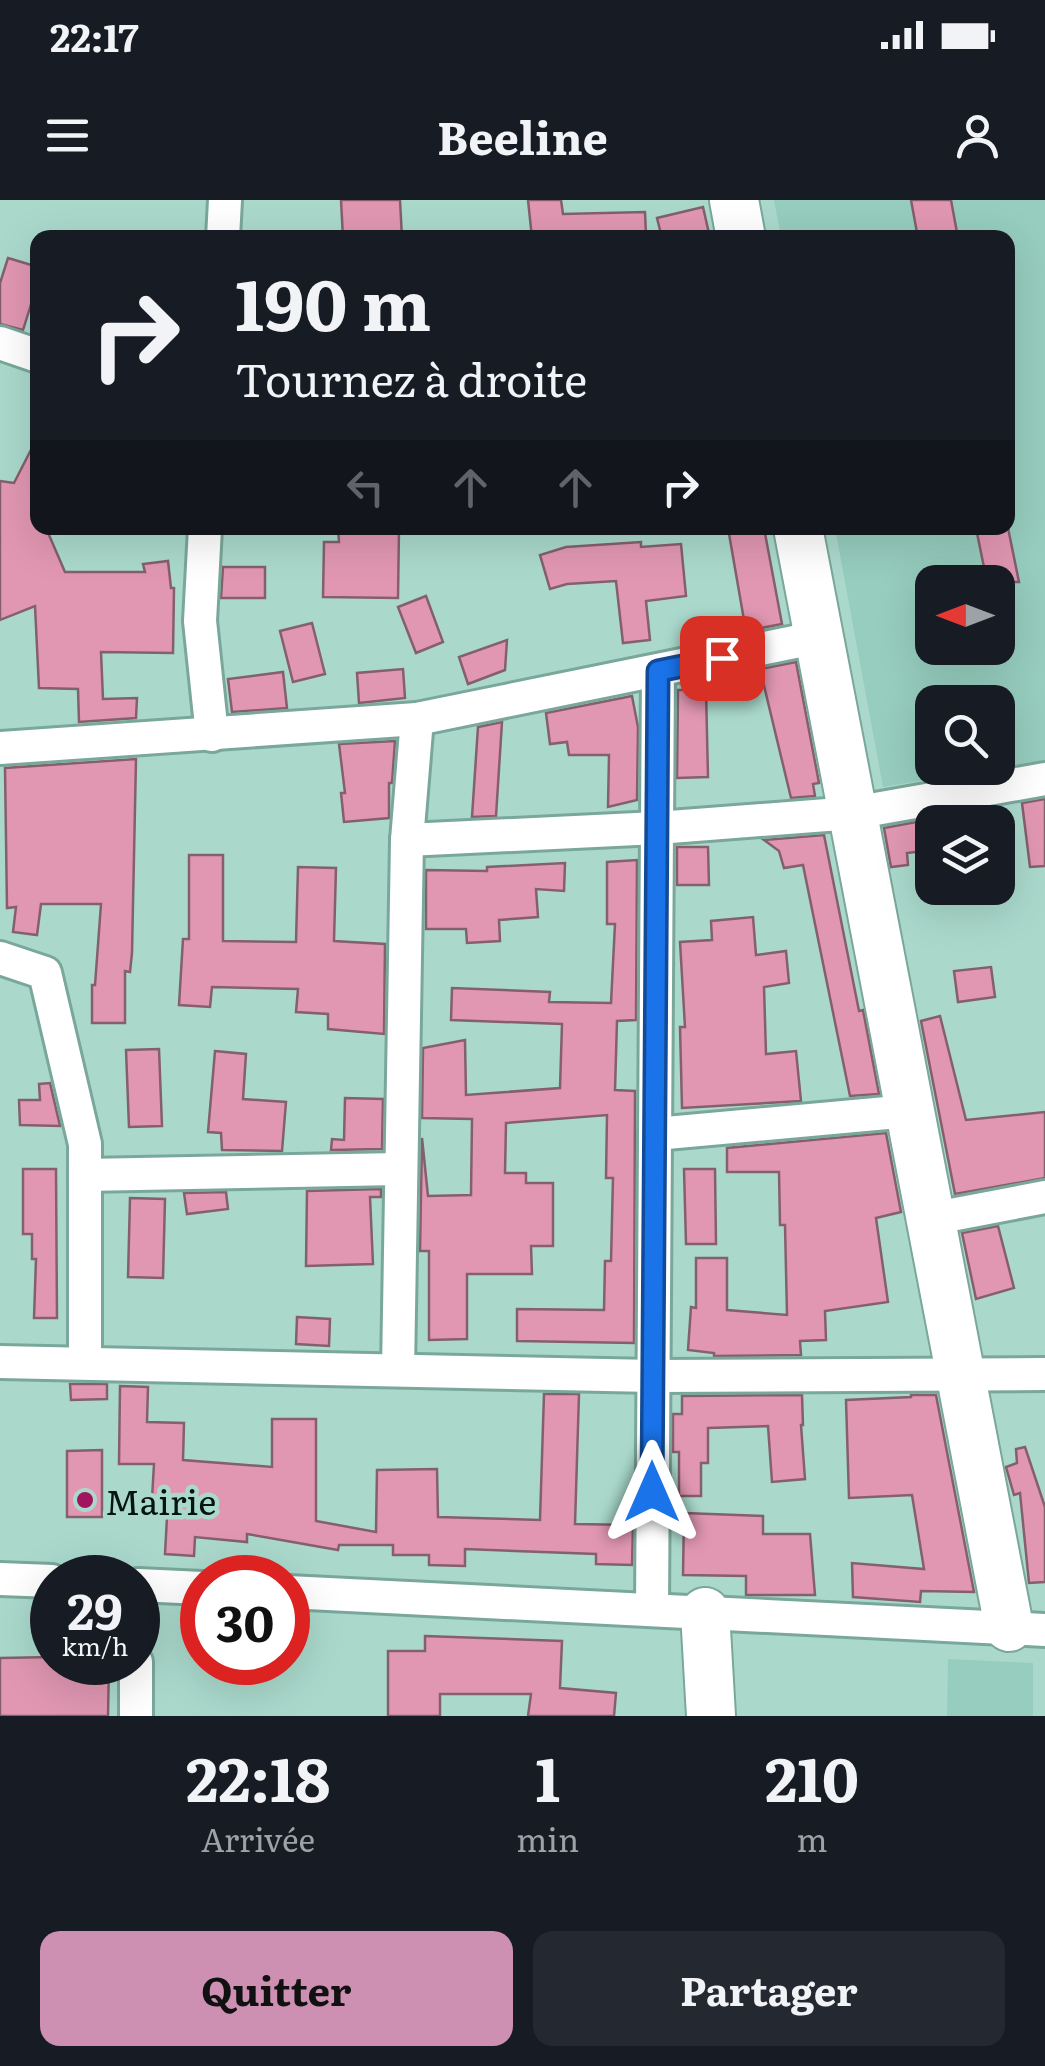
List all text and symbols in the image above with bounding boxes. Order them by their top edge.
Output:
text: 22:17 [50,7,139,64]
text: Beeline [437,102,608,169]
icon: menu [40,108,95,163]
icon: person [950,108,1005,163]
text: 190 m [235,249,431,353]
icon: right [70,270,200,400]
text: Tournez à droite [235,344,587,411]
icon: left [338,460,393,515]
icon: ahead [443,460,498,515]
icon: ahead [548,460,603,515]
icon: right [653,460,708,515]
north arrow [915,565,1015,665]
map controls [915,565,1015,905]
pin [680,616,765,701]
icon: arrive [695,631,750,686]
button: search [915,685,1015,785]
button: layers [915,805,1015,905]
position arrow [600,1440,704,1544]
place label: Mairie [105,1474,216,1526]
marker: Mairie [74,1489,96,1511]
speed limit sign: 30 [180,1555,310,1685]
text: 29 [67,1571,123,1645]
text: km/h [62,1627,128,1664]
text: 22:18 [186,1731,330,1820]
text: 1 [535,1731,560,1820]
text: 210 [765,1731,859,1820]
text: Arrivée [201,1814,315,1862]
text: min [516,1814,579,1862]
text: m [797,1814,828,1862]
button: Quitter [40,1931,513,2046]
button: Partager [533,1931,1005,2046]

